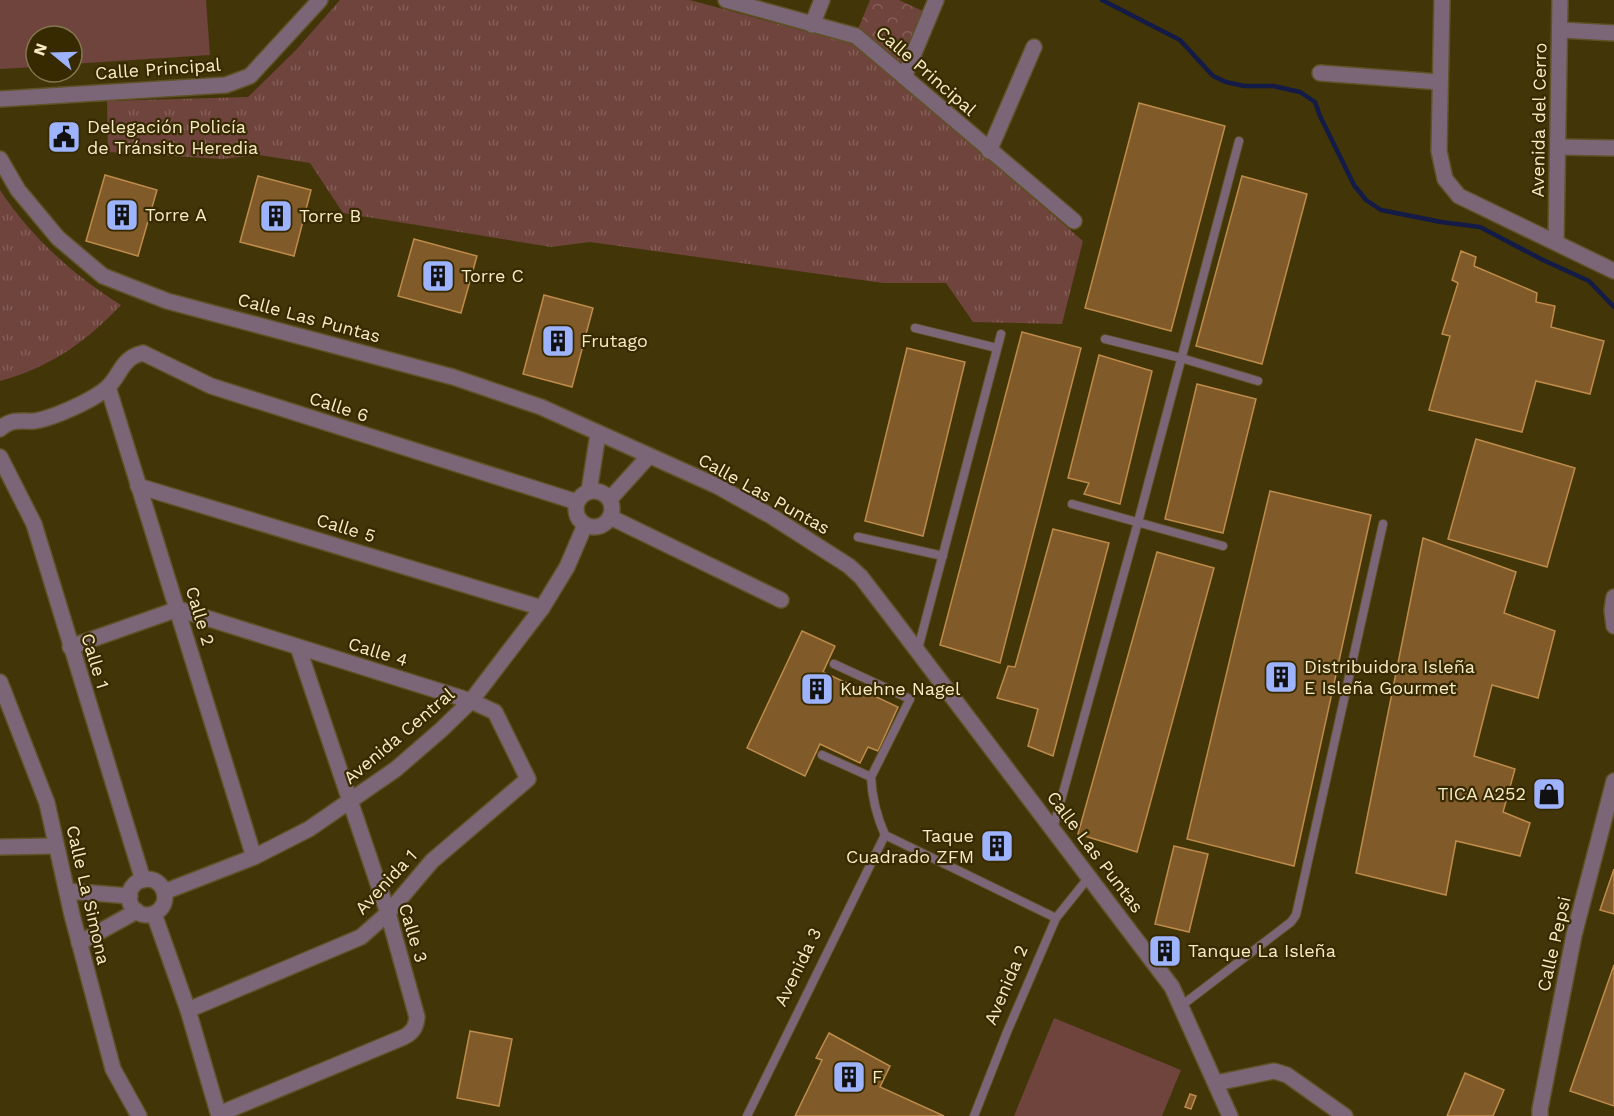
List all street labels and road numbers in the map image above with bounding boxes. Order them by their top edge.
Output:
street label: Calle Principal [872,21,981,120]
street label: Avenida del Cerro [1527,42,1550,198]
street label: Calle Principal [94,54,222,83]
street label: Calle Las Puntas [235,288,383,347]
street label: Calle 6 [307,387,371,426]
street label: Calle Las Puntas [695,449,834,538]
street label: Calle 5 [314,509,378,546]
street label: Calle 2 [182,584,219,648]
street label: Calle 1 [77,631,114,691]
street label: Calle 4 [346,633,410,670]
street label: Avenida Central [339,683,459,788]
street label: Calle Las Puntas [1043,787,1148,917]
street label: Calle La Simona [62,823,115,967]
street label: Avenida 1 [350,845,421,918]
street label: Calle Pepsi [1532,894,1575,993]
street label: Calle 3 [395,901,432,965]
street label: Avenida 3 [770,924,826,1009]
street label: Avenida 2 [979,942,1032,1028]

